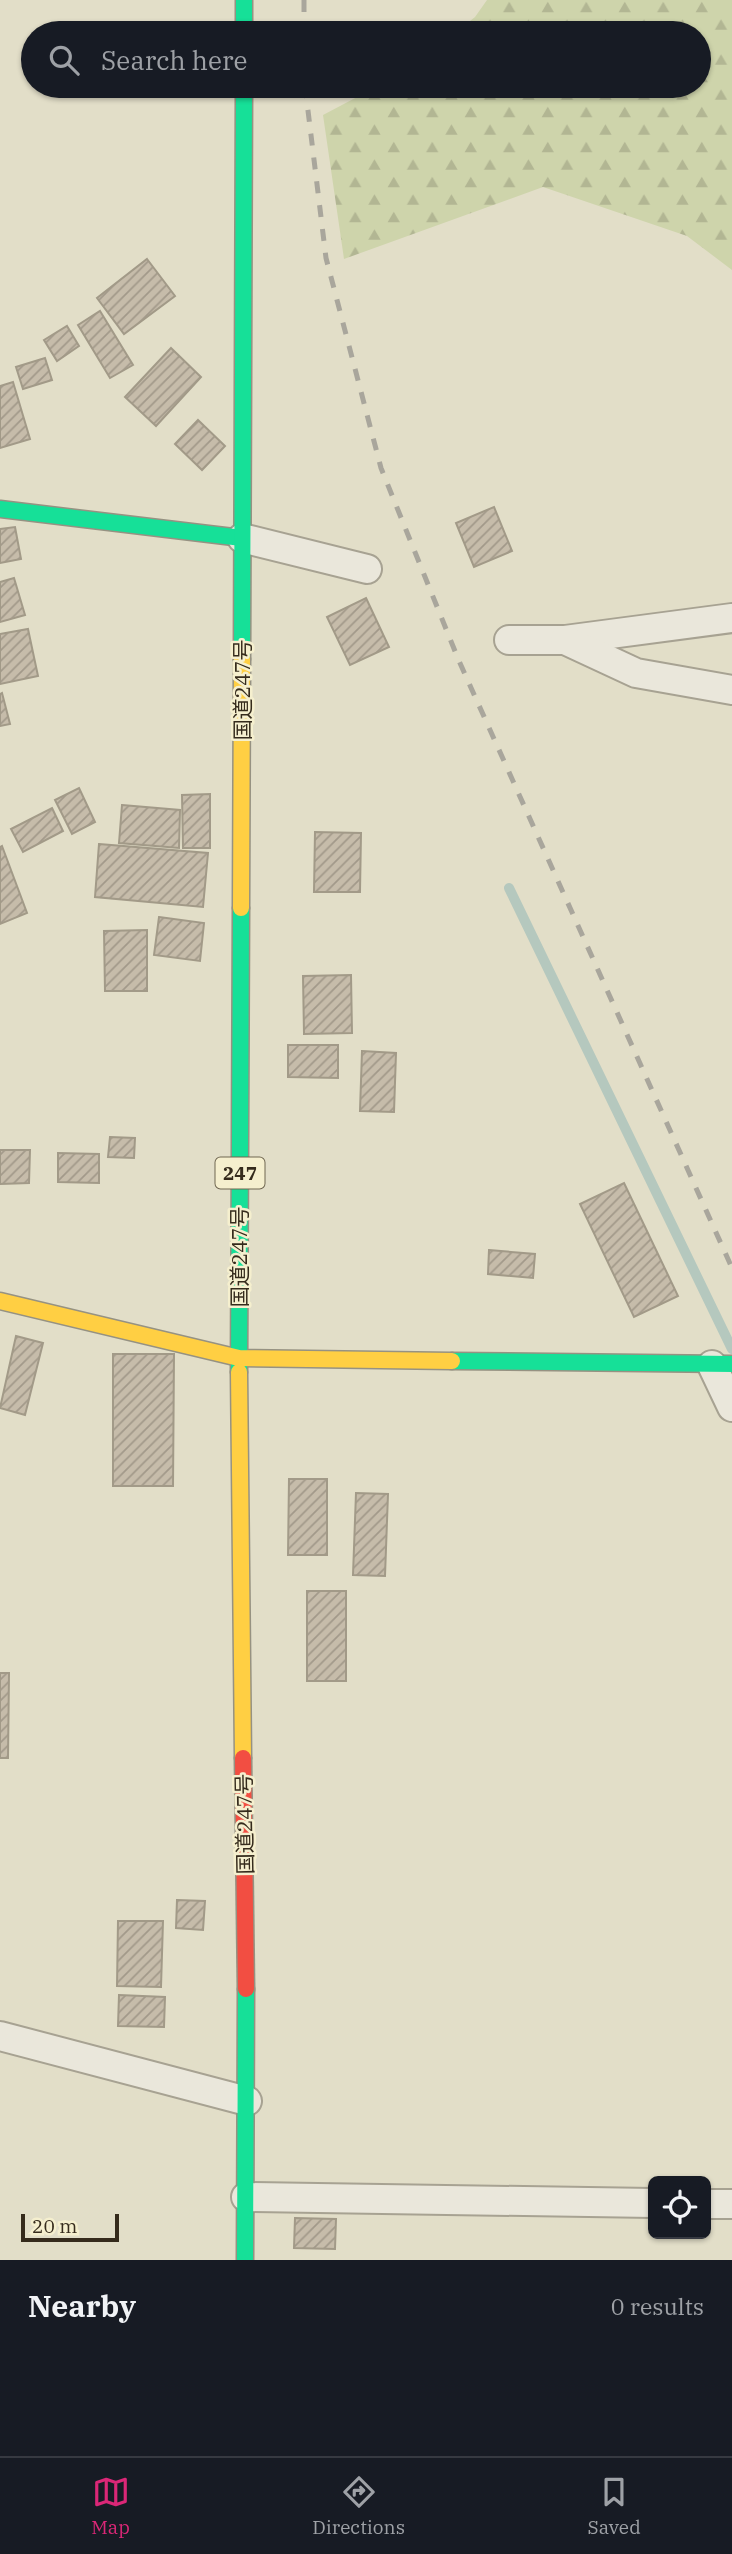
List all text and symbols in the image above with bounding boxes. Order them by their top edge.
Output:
search box [21,21,711,98]
icon: search [45,41,83,79]
text: Search here [101,43,247,77]
street label: 国道247号 [228,640,256,740]
road number: 247 [216,1158,264,1189]
street label: 国道247号 [225,1207,253,1307]
street label: 国道247号 [229,1773,259,1875]
map controls [648,2176,711,2239]
button: locate [648,2176,711,2239]
scale bar [21,2211,119,2243]
text: 20 m [32,2214,77,2238]
text: Nearby [28,2286,136,2325]
text: 0 results [611,2291,704,2321]
tab: Map [91,2473,130,2539]
tab: Directions [312,2473,405,2539]
tab: Saved [588,2473,641,2539]

